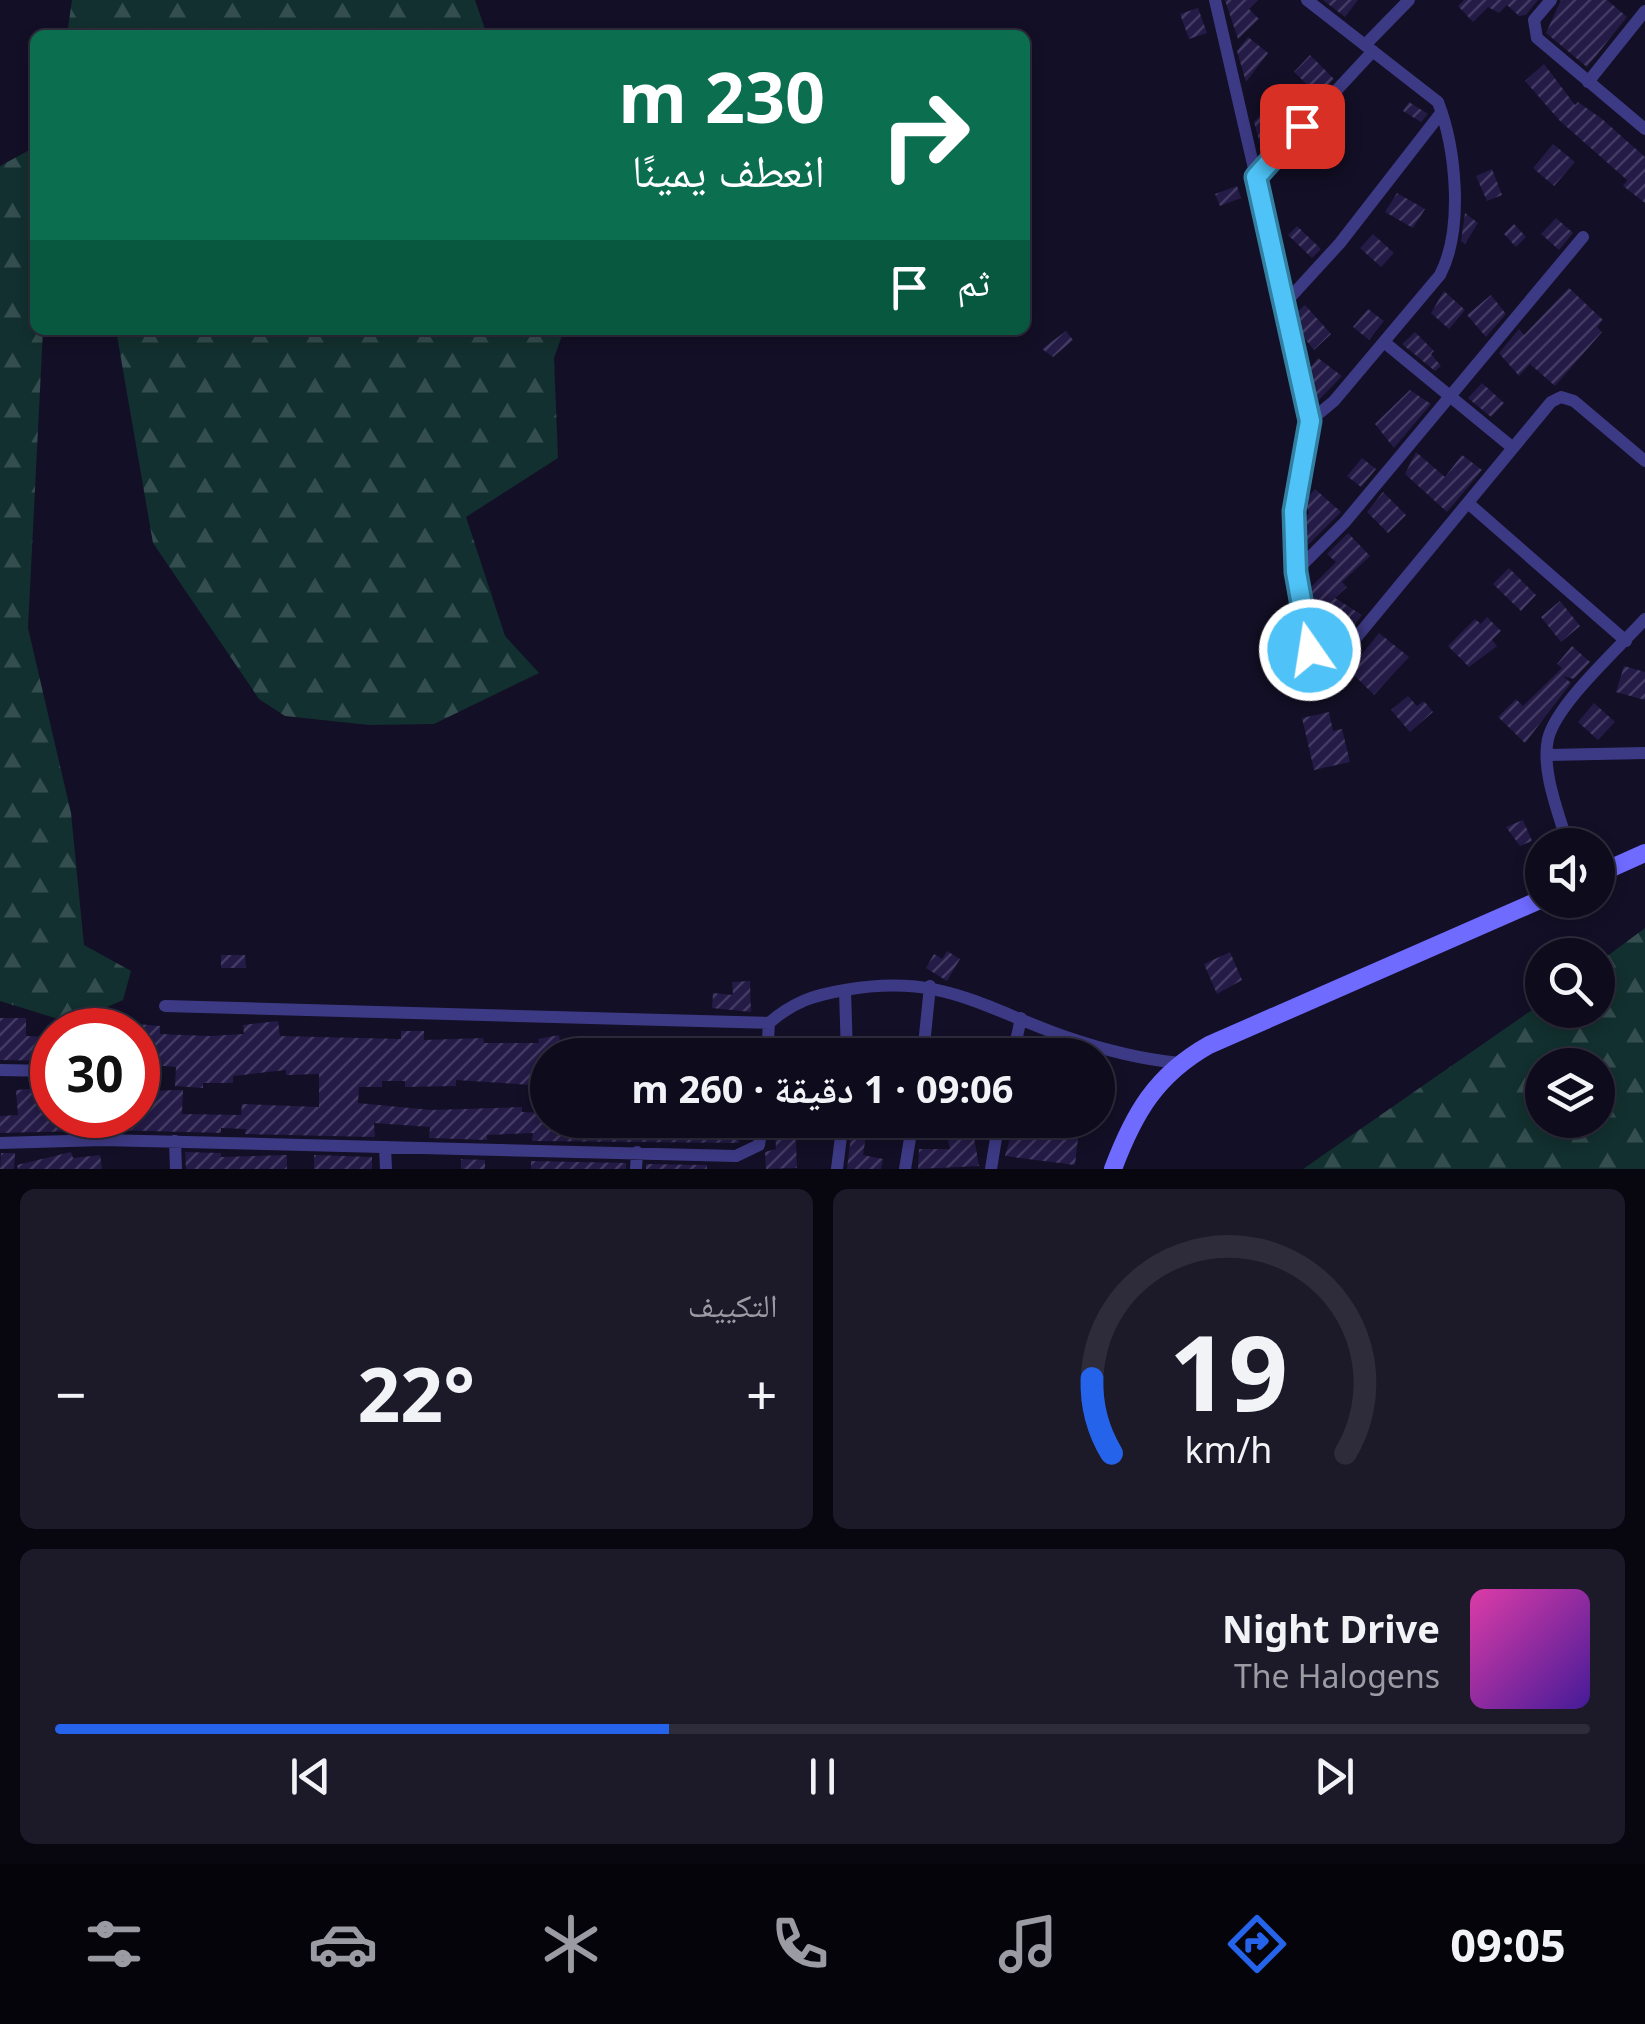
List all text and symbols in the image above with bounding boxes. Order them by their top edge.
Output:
text: 230 m [618,48,825,144]
icon: right [860,70,990,200]
pin [1260,84,1345,169]
icon: arrive [1275,99,1330,154]
text: انعطف يمينًا [632,139,825,200]
text: ثم [957,255,990,307]
icon: arrive [882,260,937,315]
position arrow [1258,598,1362,702]
map controls [1525,828,1615,1138]
button: sound [1525,828,1615,918]
button: search [1525,938,1615,1028]
speed limit sign: 30 [30,1008,160,1138]
button: layers [1525,1048,1615,1138]
text: 09:06 · 1 دقيقة · 260 m [631,1062,1014,1114]
text: التكييف [688,1283,778,1326]
text: 19 [1169,1300,1288,1441]
text: 22° [357,1342,475,1444]
text: − [55,1356,86,1431]
text: + [746,1356,777,1431]
text: km/h [1185,1425,1273,1473]
text: Night Drive [1222,1602,1440,1654]
text: The Halogens [1234,1654,1440,1697]
icon: previous [283,1749,338,1804]
icon: pause [795,1749,850,1804]
icon: next [1307,1749,1362,1804]
icon: filters [79,1909,149,1979]
icon: car [308,1909,378,1979]
icon: climate [536,1909,606,1979]
icon: phone [765,1909,835,1979]
icon: music [993,1909,1063,1979]
icon: directions [1222,1909,1292,1979]
text: 09:05 [1450,1914,1566,1975]

